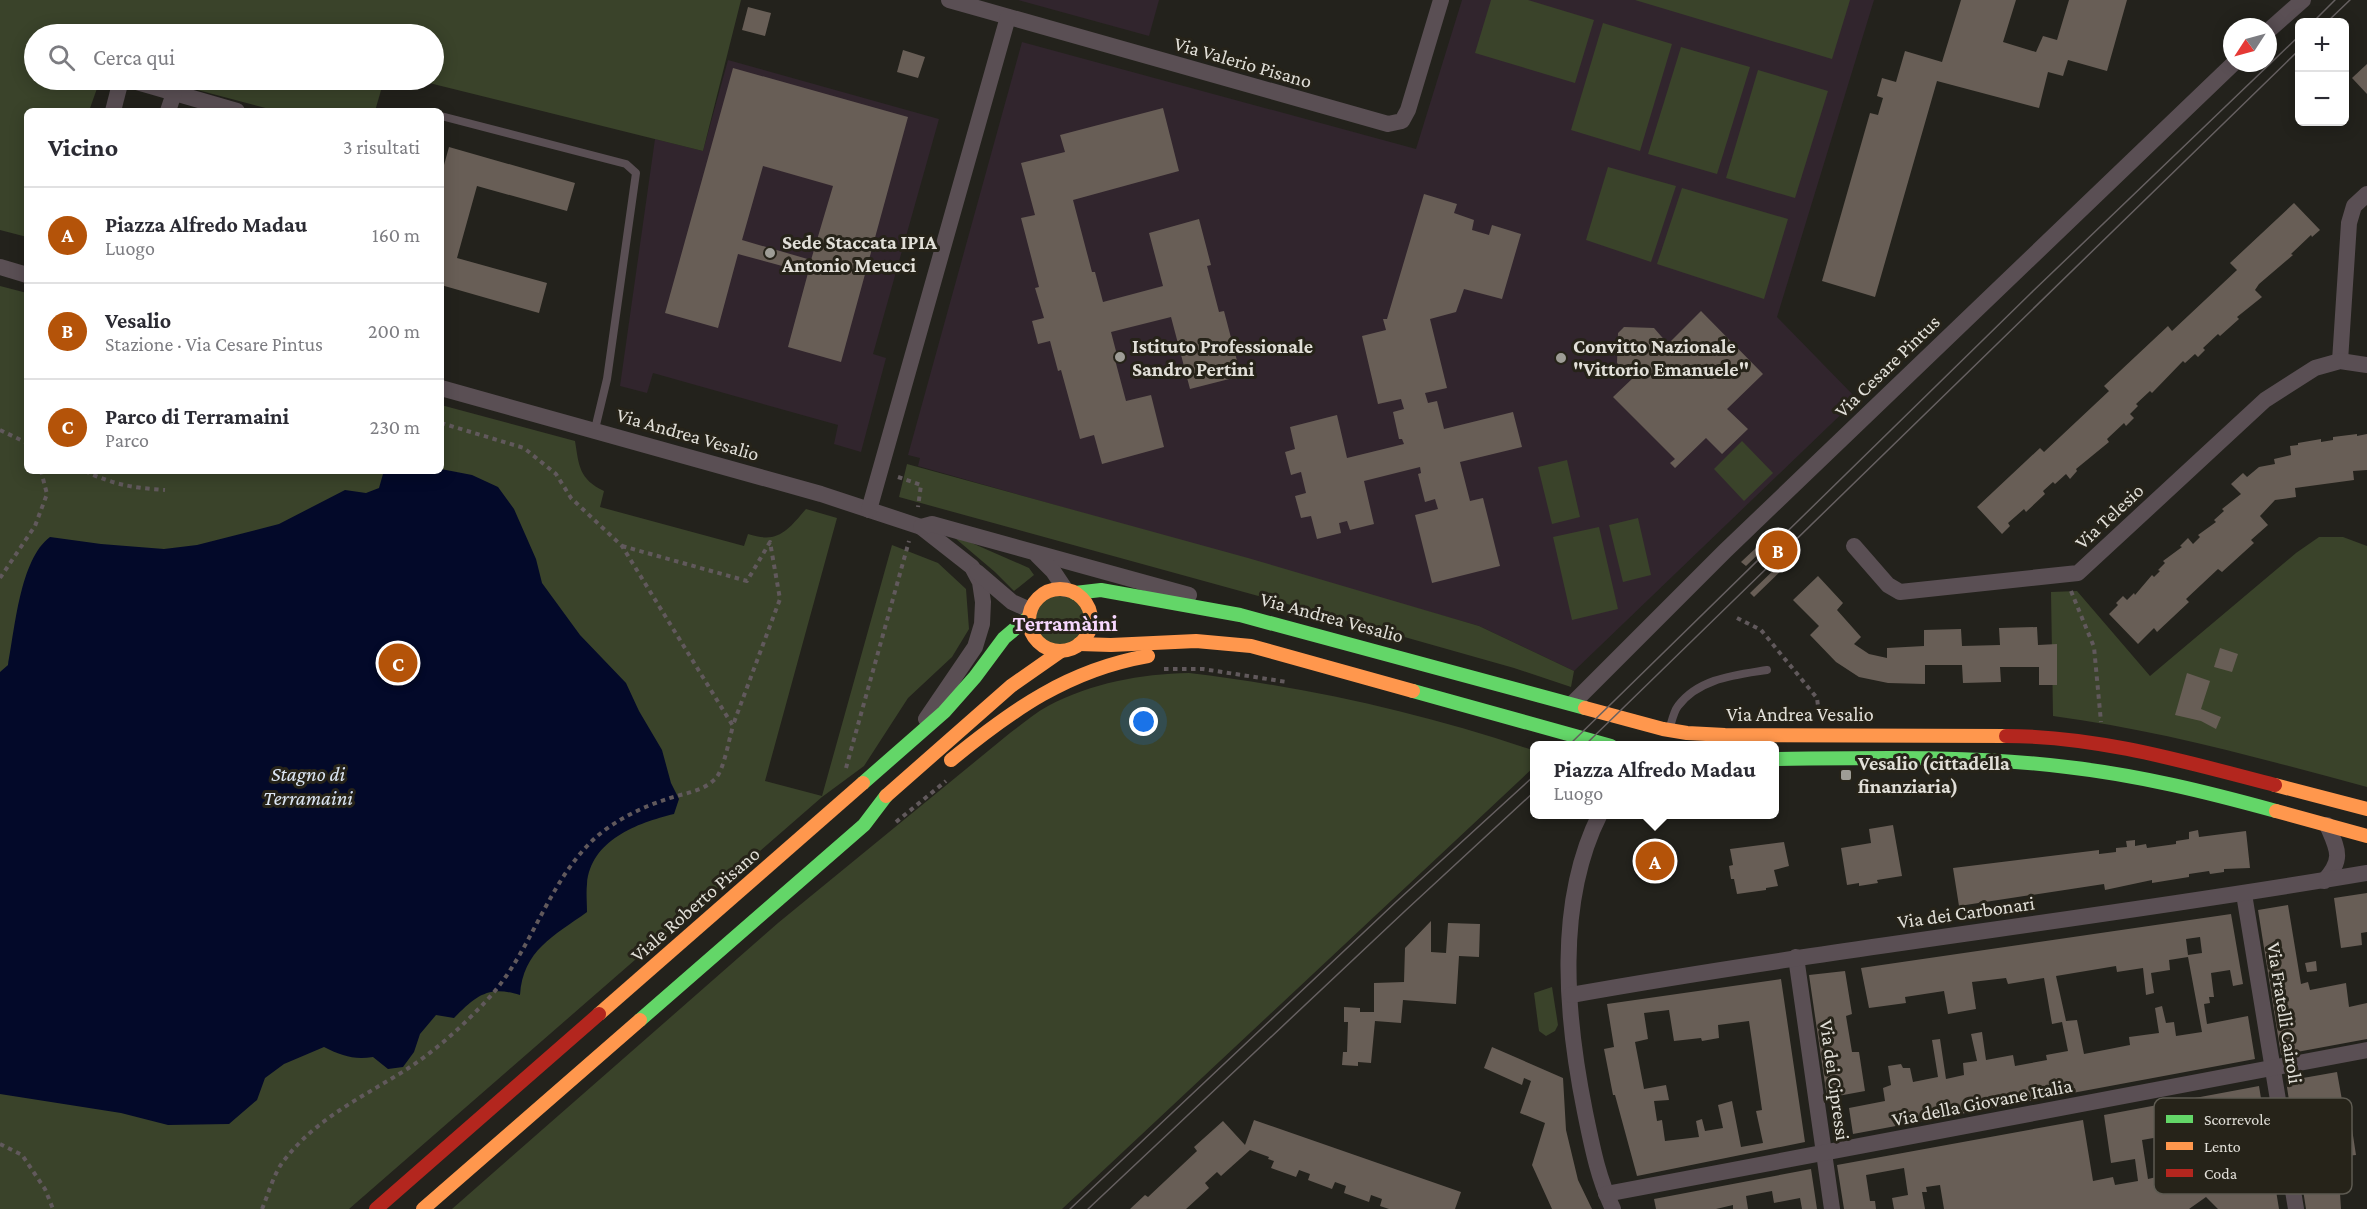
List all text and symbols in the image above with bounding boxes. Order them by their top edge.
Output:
north arrow [2223,18,2277,72]
map controls [2295,18,2349,126]
button: + [2295,18,2349,72]
search box [24,24,444,90]
street label: Via Valerio Pisano [1172,32,1314,92]
icon: search [45,41,78,74]
text: Cerca qui [93,45,175,70]
button: − [2295,72,2349,126]
text: Vicino [48,133,118,162]
text: 3 risultati [343,136,420,158]
text: Piazza Alfredo Madau [105,212,307,237]
text: A [62,224,73,246]
text: 160 m [372,224,420,246]
place label: Sede Staccata IPIA Antonio Meucci [781,231,938,276]
text: Luogo [105,237,155,259]
marker: Sede Staccata IPIA Antonio Meucci [763,246,777,260]
text: Vesalio [105,308,171,333]
street label: Via Cesare Pintus [1830,310,1944,422]
text: B [62,320,73,342]
text: 200 m [368,320,420,342]
text: Stazione · Via Cesare Pintus [105,333,323,355]
place label: Istituto Professionale Sandro Pertini [1132,335,1313,380]
place label: Convitto Nazionale "Vittorio Emanuele" [1573,335,1749,380]
marker: Istituto Professionale Sandro Pertini [1113,350,1127,364]
marker: Convitto Nazionale "Vittorio Emanuele" [1554,351,1568,365]
street label: Via Andrea Vesalio [614,403,762,465]
text: Parco di Terramaini [105,404,289,429]
text: C [61,416,74,438]
text: 230 m [370,416,420,438]
text: Parco [105,429,149,451]
street label: Via Telesio [2070,479,2148,553]
pin: B [1758,528,1798,572]
street label: Via Andrea Vesalio [1258,587,1406,647]
district label: Terramàini [1012,611,1118,636]
pin: C [378,640,418,686]
street label: Via Andrea Vesalio [1726,703,1874,725]
your location [1129,707,1158,736]
popup [1530,741,1779,819]
place label: Vesalio (cittadella finanziaria) [1857,752,2010,798]
text: Piazza Alfredo Madau [1553,757,1756,782]
water label: Stagno di Terramaini [263,762,353,810]
marker: Vesalio (cittadella finanziaria) [1839,768,1853,782]
text: Luogo [1553,782,1603,804]
pin: A [1636,838,1674,884]
street label: Viale Roberto Pisano [626,842,764,966]
street label: Via dei Carbonari [1896,891,2036,933]
street label: Via Fratelli Cairoli [2263,941,2307,1085]
street label: Via dei Cipressi [1815,1018,1854,1142]
street label: Via della Giovane Italia [1890,1074,2074,1130]
legend [2154,1098,2352,1194]
text: Scorrevole [2204,1111,2270,1128]
text: Lento [2204,1138,2241,1155]
text: Coda [2204,1165,2238,1182]

